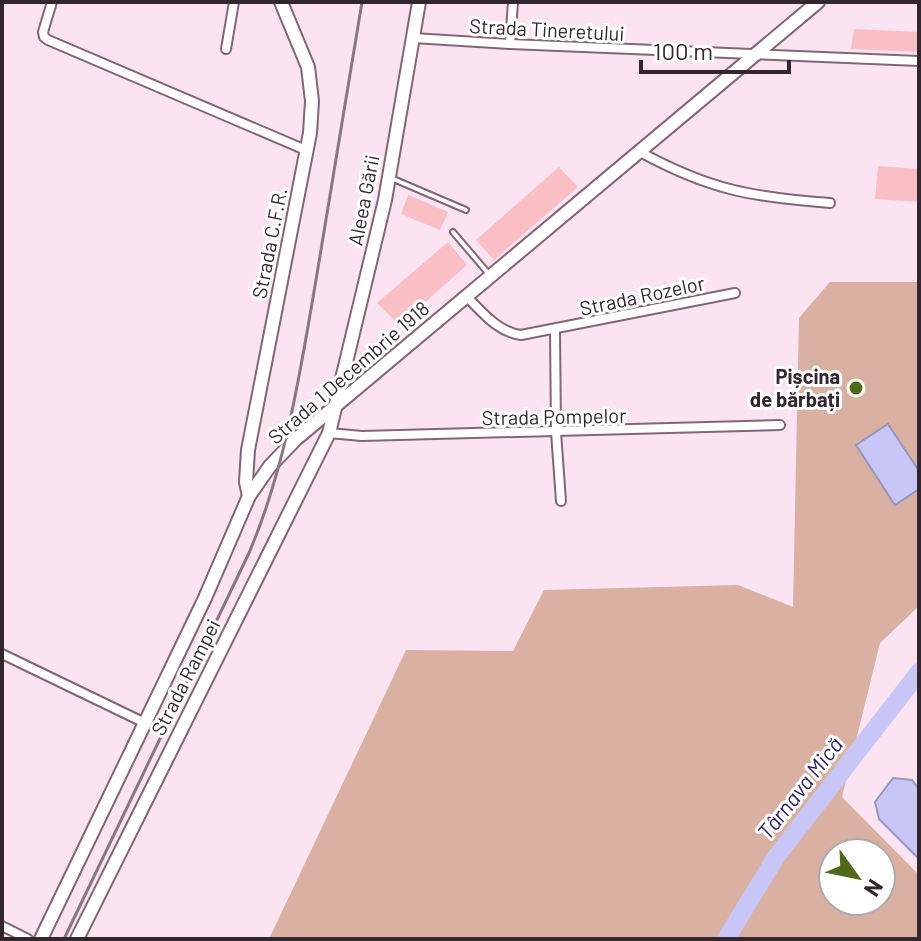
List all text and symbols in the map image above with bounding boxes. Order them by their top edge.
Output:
street label: Strada Tineretului [469,13,625,45]
scale bar [641,24,789,74]
text: 100 m [653,36,713,65]
street label: Aleea Gării [342,153,384,247]
street label: Strada C.F.R. [246,186,292,300]
street label: Strada Rozelor [577,270,707,320]
street label: Strada 1 Decembrie 1918 [263,296,433,448]
place label: Pișcina de bărbați [750,364,840,411]
marker: Pișcina de bărbați [847,379,865,397]
street label: Strada Pompelor [481,403,627,429]
street label: Strada Rampei [145,615,225,739]
water label: Târnava Mică [751,732,847,844]
north arrow [817,837,897,917]
text: N [860,875,890,902]

